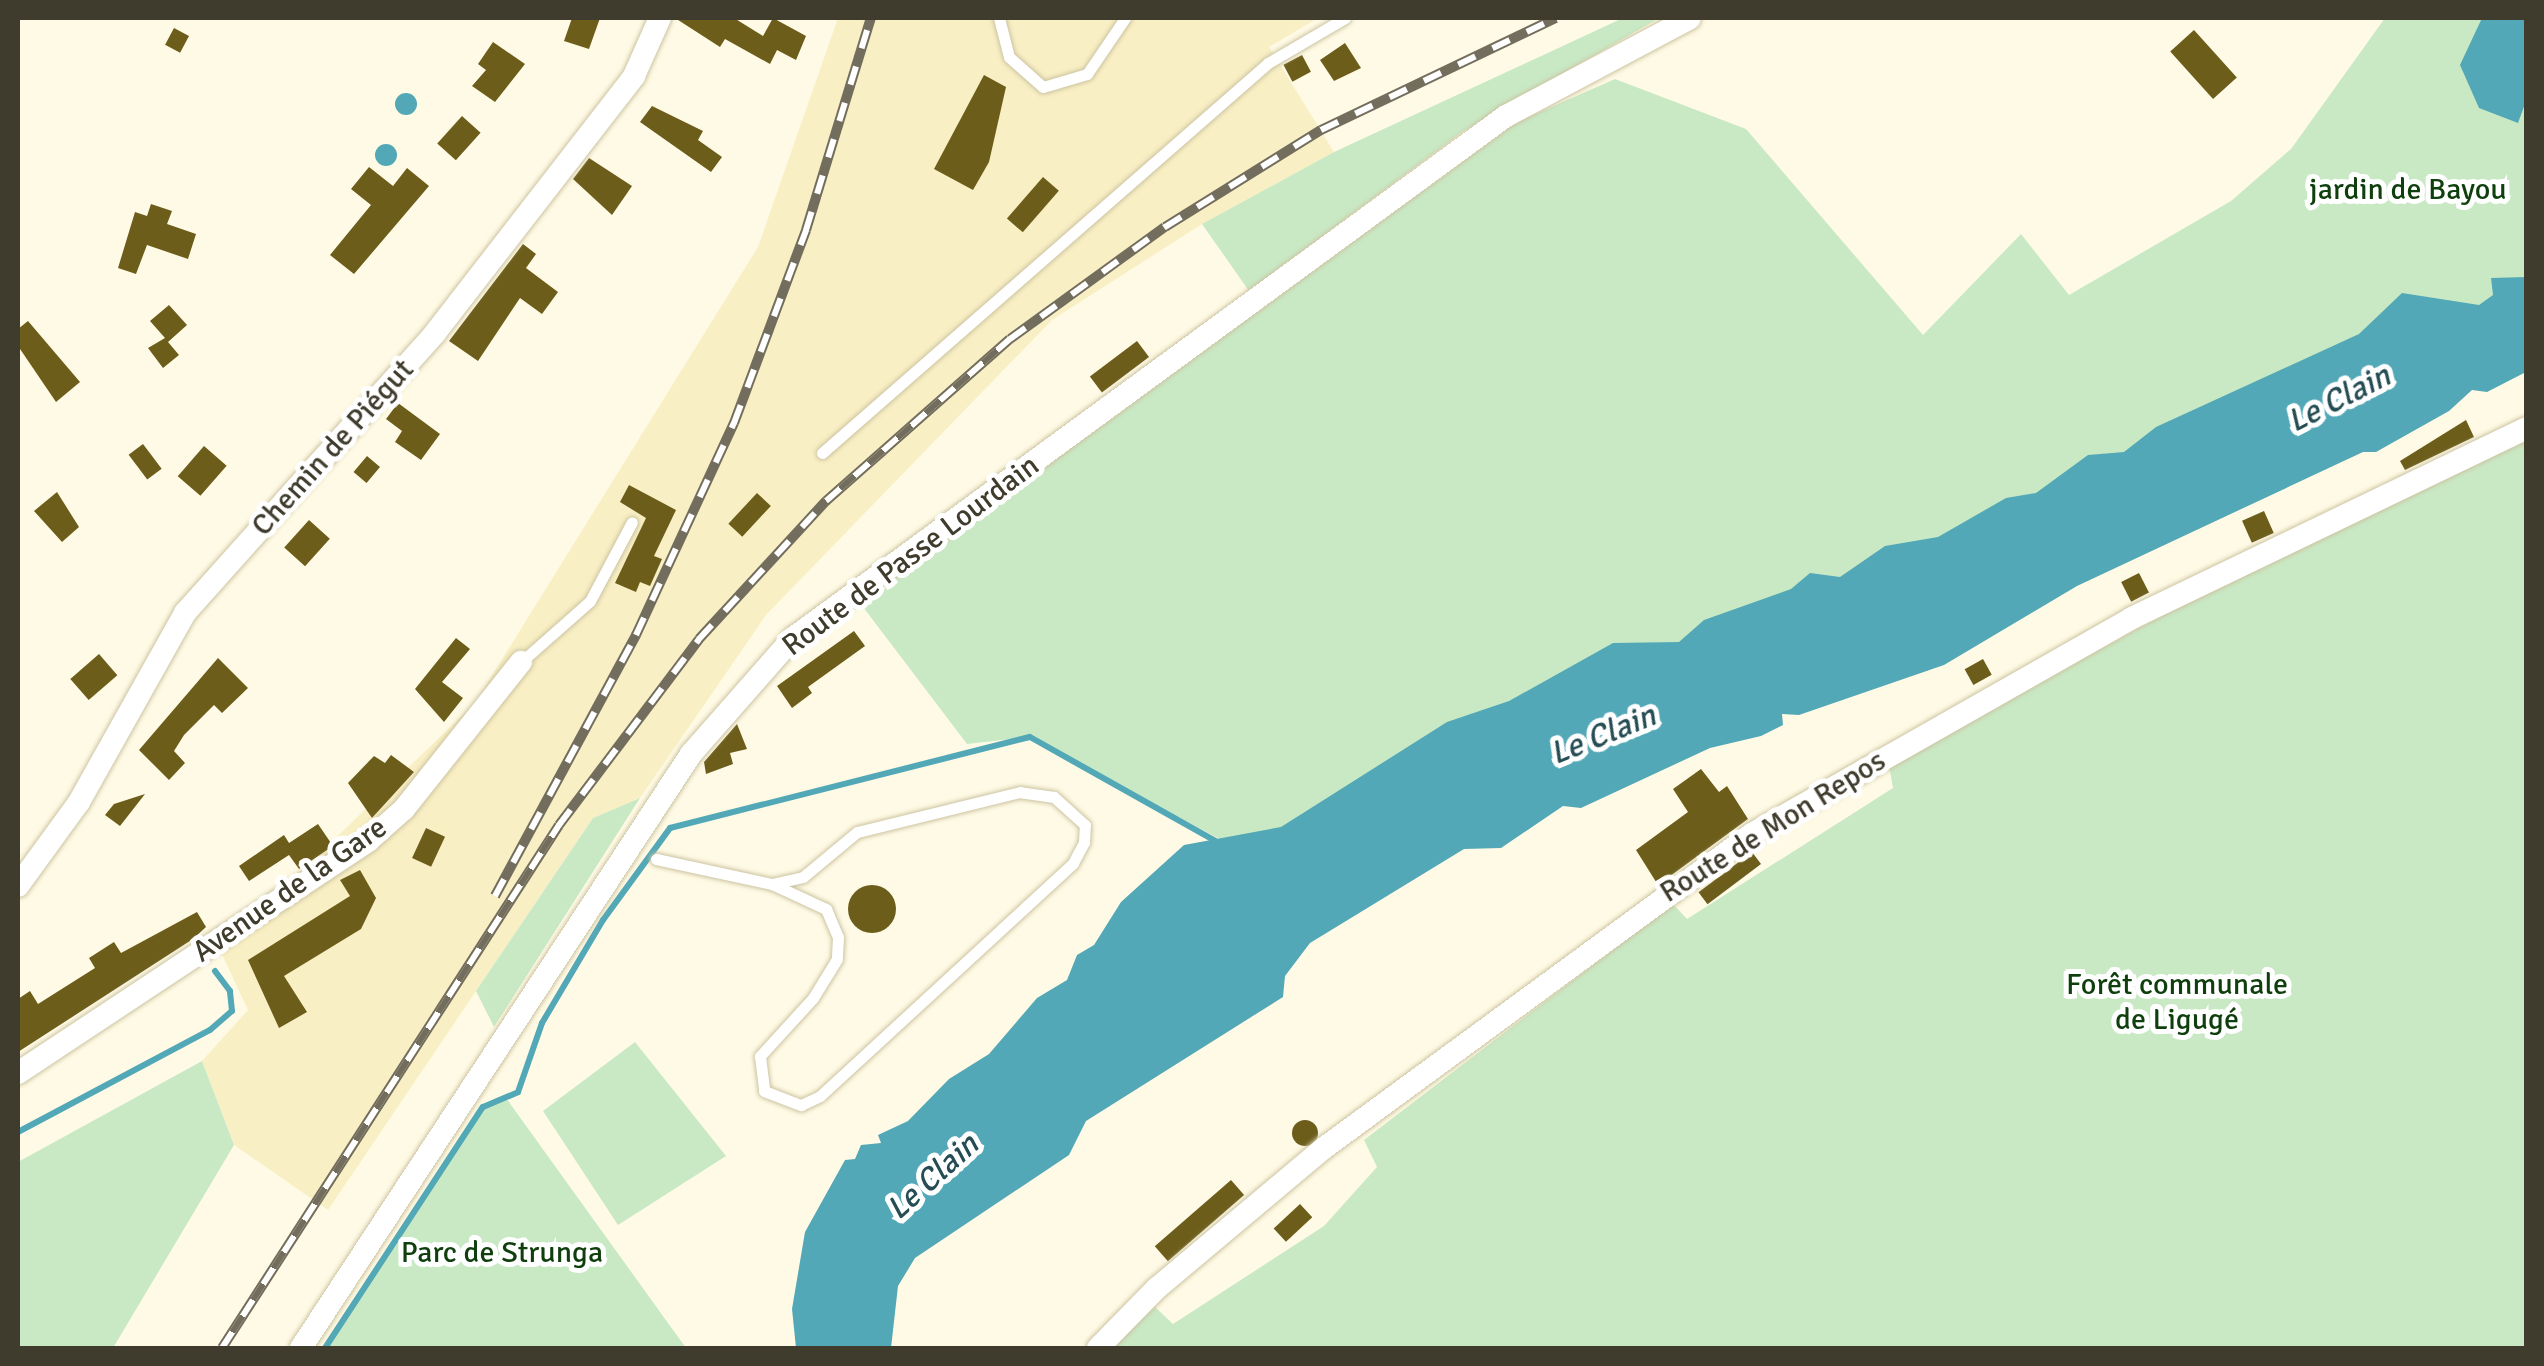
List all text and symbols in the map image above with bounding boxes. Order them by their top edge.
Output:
park label: jardin de Bayou [2309,172,2507,208]
street label: Chemin de Piégut [244,352,422,544]
water label: Le Clain [2281,357,2397,441]
street label: Route de Passe Lourdain [776,448,1046,664]
water label: Le Clain [1545,697,1661,773]
street label: Route de Mon Repos [1654,743,1892,911]
street label: Avenue de la Gare [186,810,394,970]
park label: Forêt communale de Ligugé [2066,967,2288,1038]
water label: Le Clain [879,1126,987,1228]
park label: Parc de Strunga [401,1235,603,1271]

